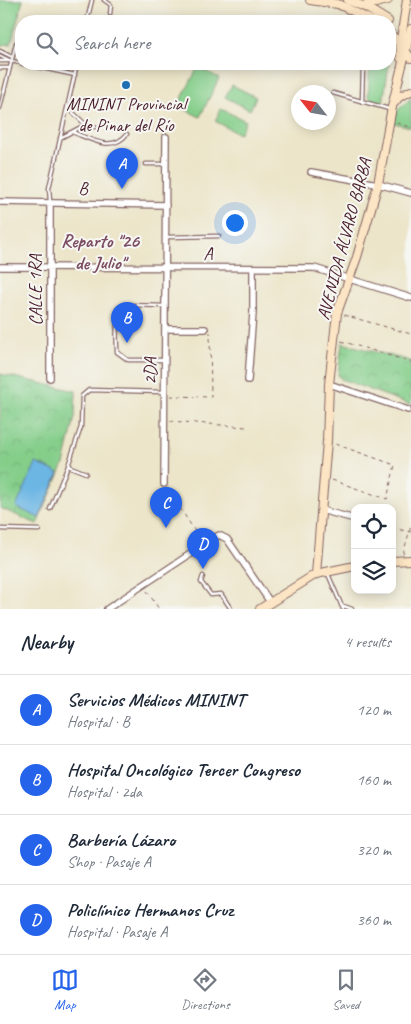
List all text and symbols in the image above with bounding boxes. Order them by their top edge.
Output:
search box [15,15,396,70]
icon: search [33,29,61,57]
text: Search here [73,31,150,55]
marker: MININT Provincial de Pinar del Río [120,79,132,91]
north arrow [291,85,336,130]
place label: MININT Provincial de Pinar del Río [66,93,189,136]
pin: A [106,148,138,189]
street label: AVENIDA ÁLVARO BARBA [312,155,376,322]
street label: B [78,177,90,199]
your location [222,210,248,236]
district label: Reparto "26 de Julio" [61,229,141,275]
street label: A [203,242,213,264]
street label: CALLE 1RA [24,254,46,325]
pin: B [111,302,143,343]
street label: 2DA [139,356,161,385]
pin: C [150,487,182,528]
map controls [351,504,396,594]
button: locate [351,504,396,549]
pin: D [187,528,219,569]
button: layers [351,549,396,594]
text: Nearby [20,629,73,655]
text: 4 results [344,632,391,652]
text: Servicios Médicos MININT [67,688,245,712]
text: A [32,700,40,720]
text: 120 m [357,700,391,720]
text: Hospital · B [67,712,130,732]
text: Hospital Oncológico Tercer Congreso [67,758,300,782]
text: B [32,770,40,790]
text: 160 m [357,770,391,790]
text: Hospital · 2da [67,782,142,802]
text: Barbería Lázaro [67,828,175,852]
text: C [32,840,40,860]
text: 320 m [357,840,391,860]
text: Shop · Pasaje A [67,852,151,872]
text: Policlínico Hermanos Cruz [67,898,233,922]
text: D [31,910,41,930]
text: 360 m [357,910,391,930]
text: Hospital · Pasaje A [67,922,167,942]
tab: Map [51,966,79,1013]
tab: Directions [181,966,230,1013]
tab: Saved [332,966,360,1013]

